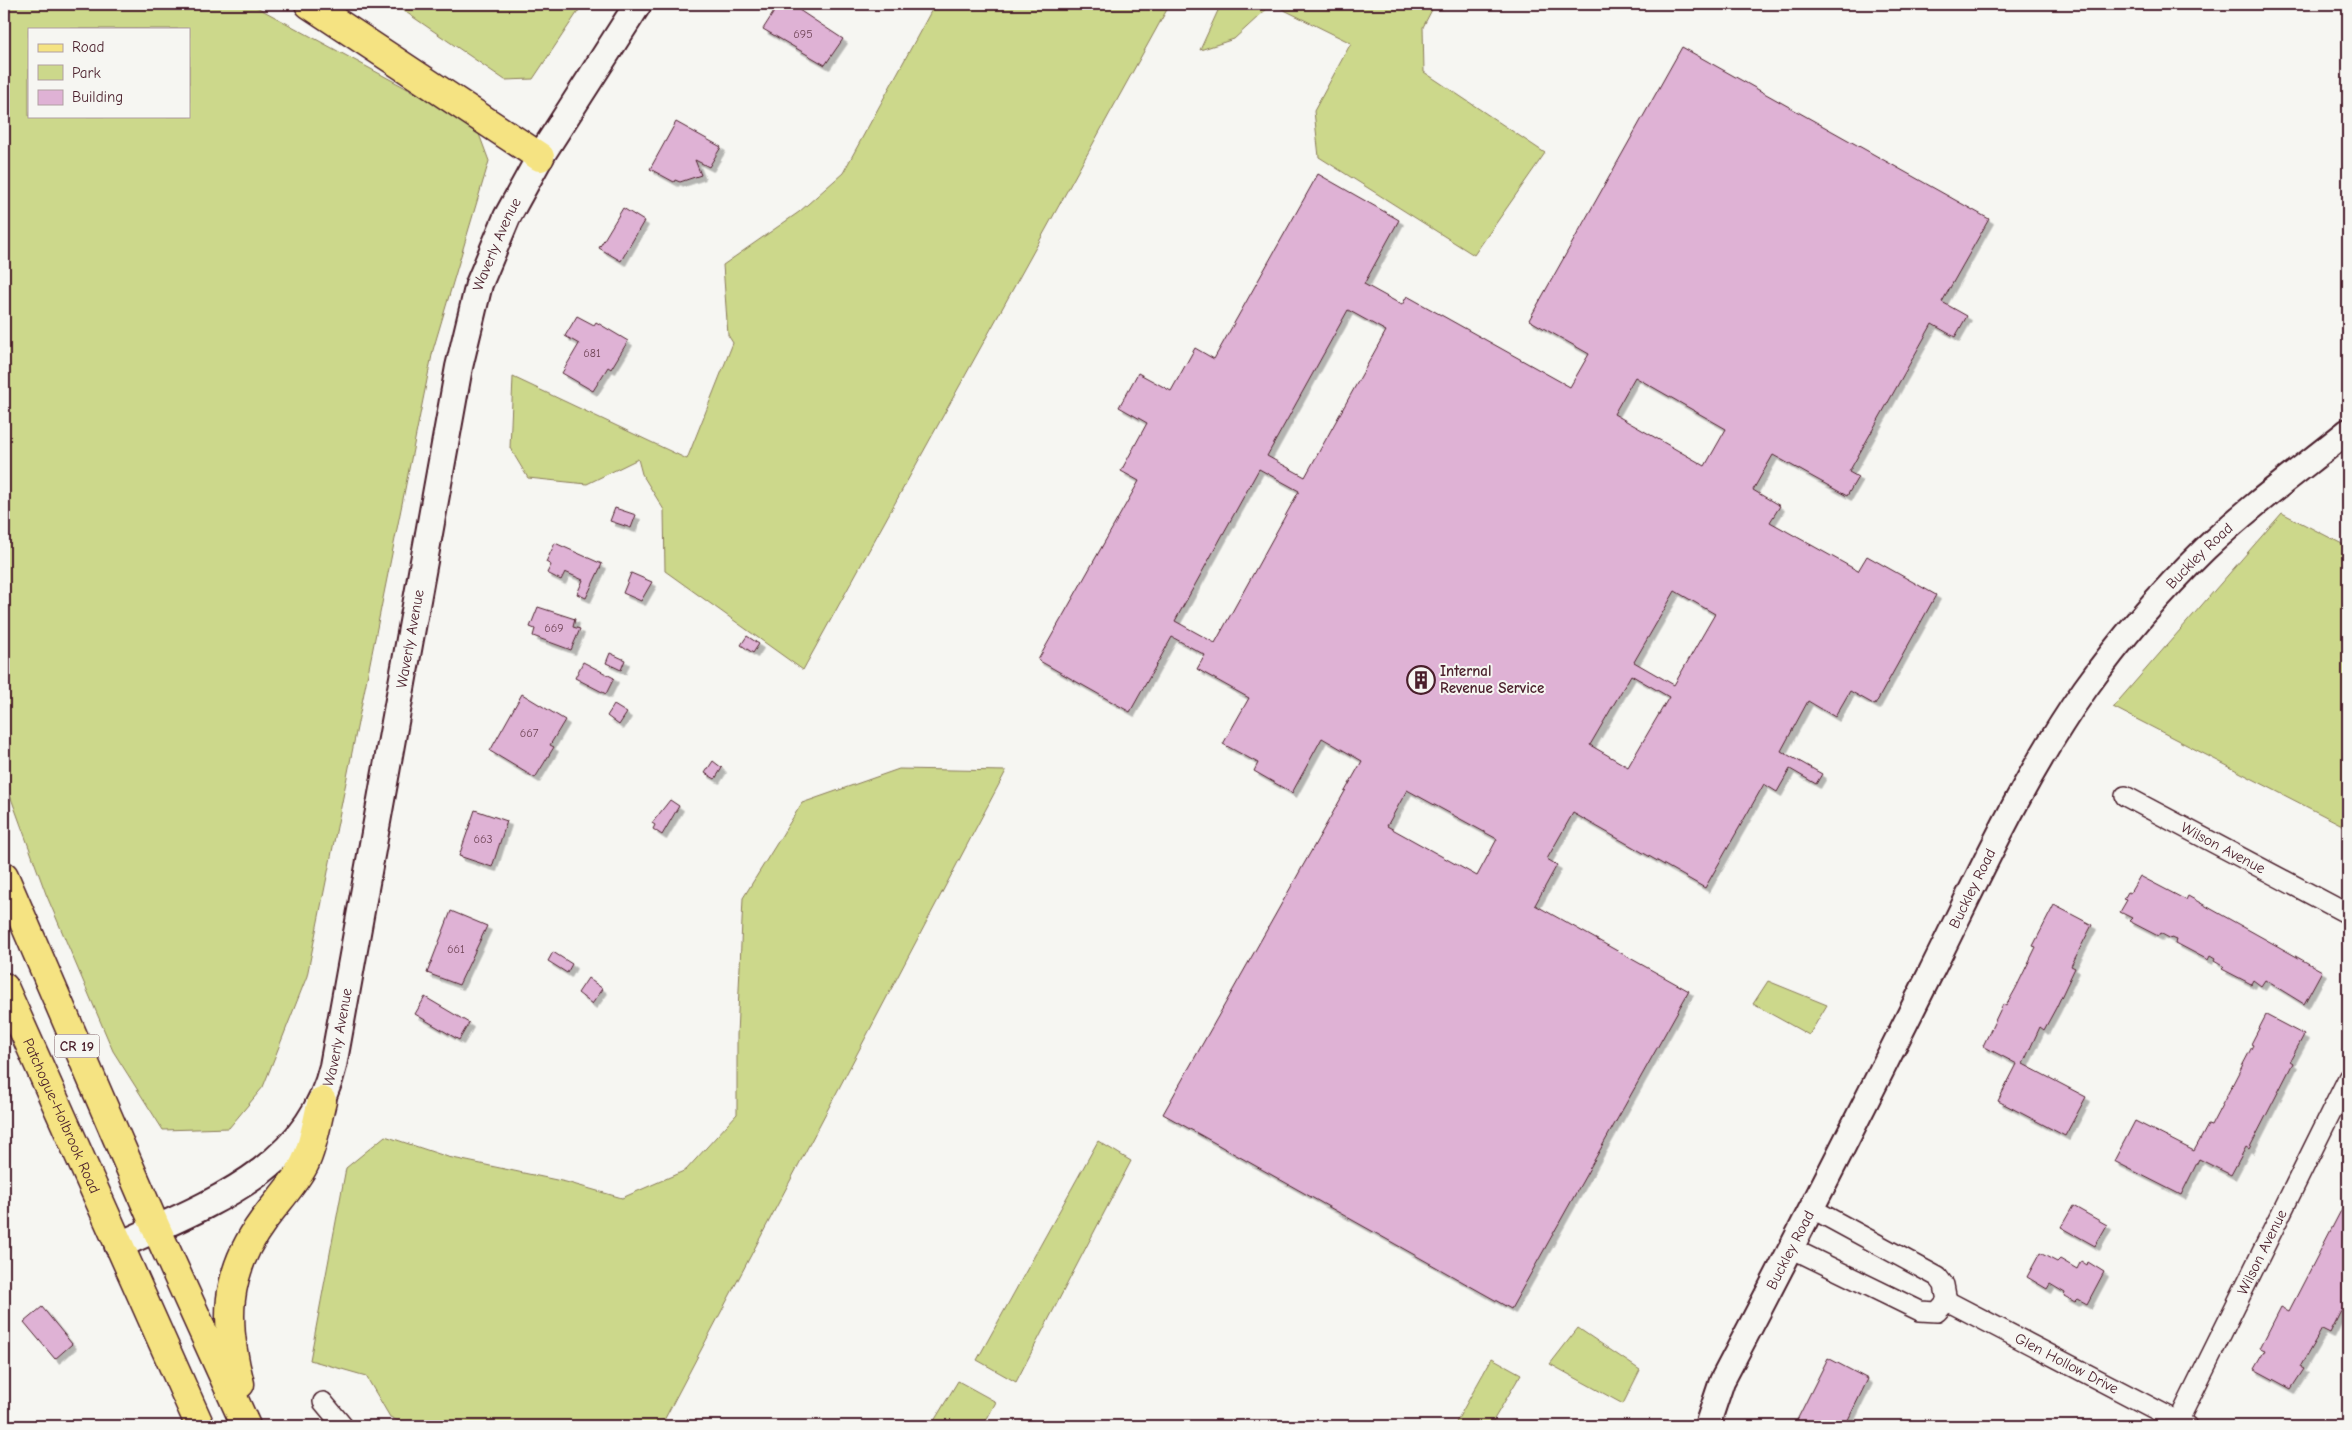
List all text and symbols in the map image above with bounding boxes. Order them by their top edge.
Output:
house number: 695 [793,27,813,41]
legend [28,28,190,118]
text: Road [72,38,104,56]
text: Park [72,64,101,82]
text: Building [72,88,123,106]
street label: Waverly Avenue [469,194,525,293]
house number: 681 [583,346,601,360]
street label: Buckley Road [2162,519,2236,592]
street label: Waverly Avenue [392,588,428,690]
house number: 669 [544,621,564,635]
place label: Internal Revenue Service [1440,662,1544,697]
building icon: Internal Revenue Service [1406,665,1436,695]
house number: 667 [520,726,539,740]
street label: Wilson Avenue [2178,818,2269,878]
house number: 663 [473,832,493,846]
street label: Buckley Road [1945,846,1999,931]
house number: 661 [447,942,465,956]
street label: Waverly Avenue [319,986,356,1089]
road number: CR 19 [54,1034,100,1058]
street label: Patchogue-Holbrook Road [19,1035,104,1196]
street label: Wilson Avenue [2233,1206,2291,1298]
street label: Buckley Road [1762,1208,1818,1293]
street label: Glen Hollow Drive [2012,1329,2122,1398]

